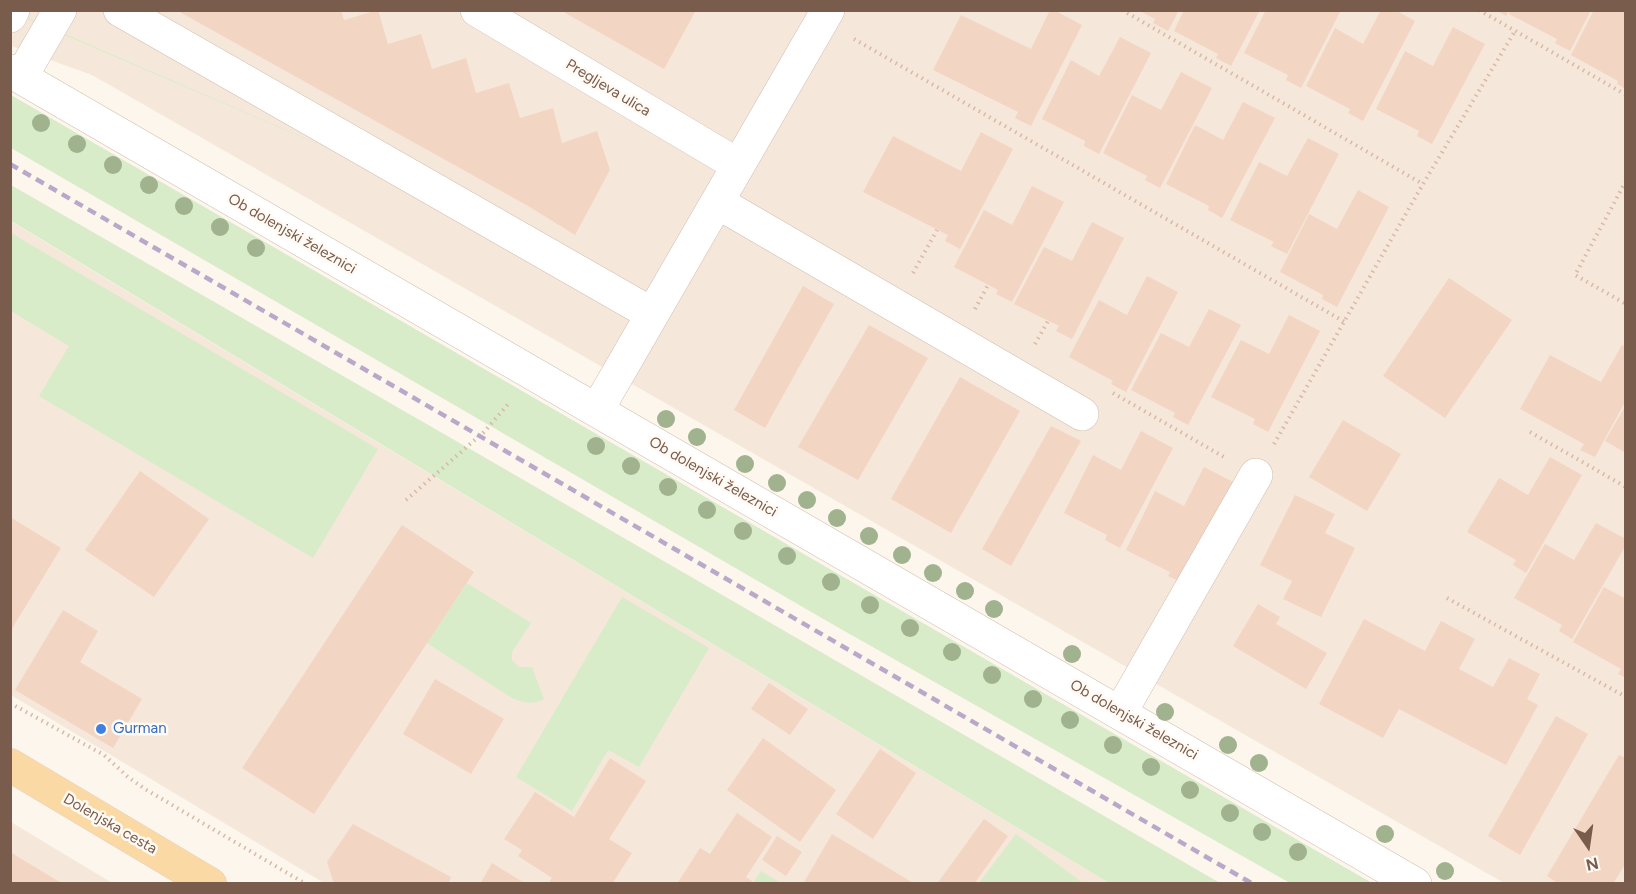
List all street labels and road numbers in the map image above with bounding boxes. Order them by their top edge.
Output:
street label: Pregljeva ulica [562,56,654,120]
street label: Ob dolenjski železnici [225,190,359,278]
street label: Ob dolenjski železnici [646,433,780,521]
street label: Ob dolenjski železnici [1067,676,1201,764]
street label: Dolenjska cesta [60,790,160,858]

